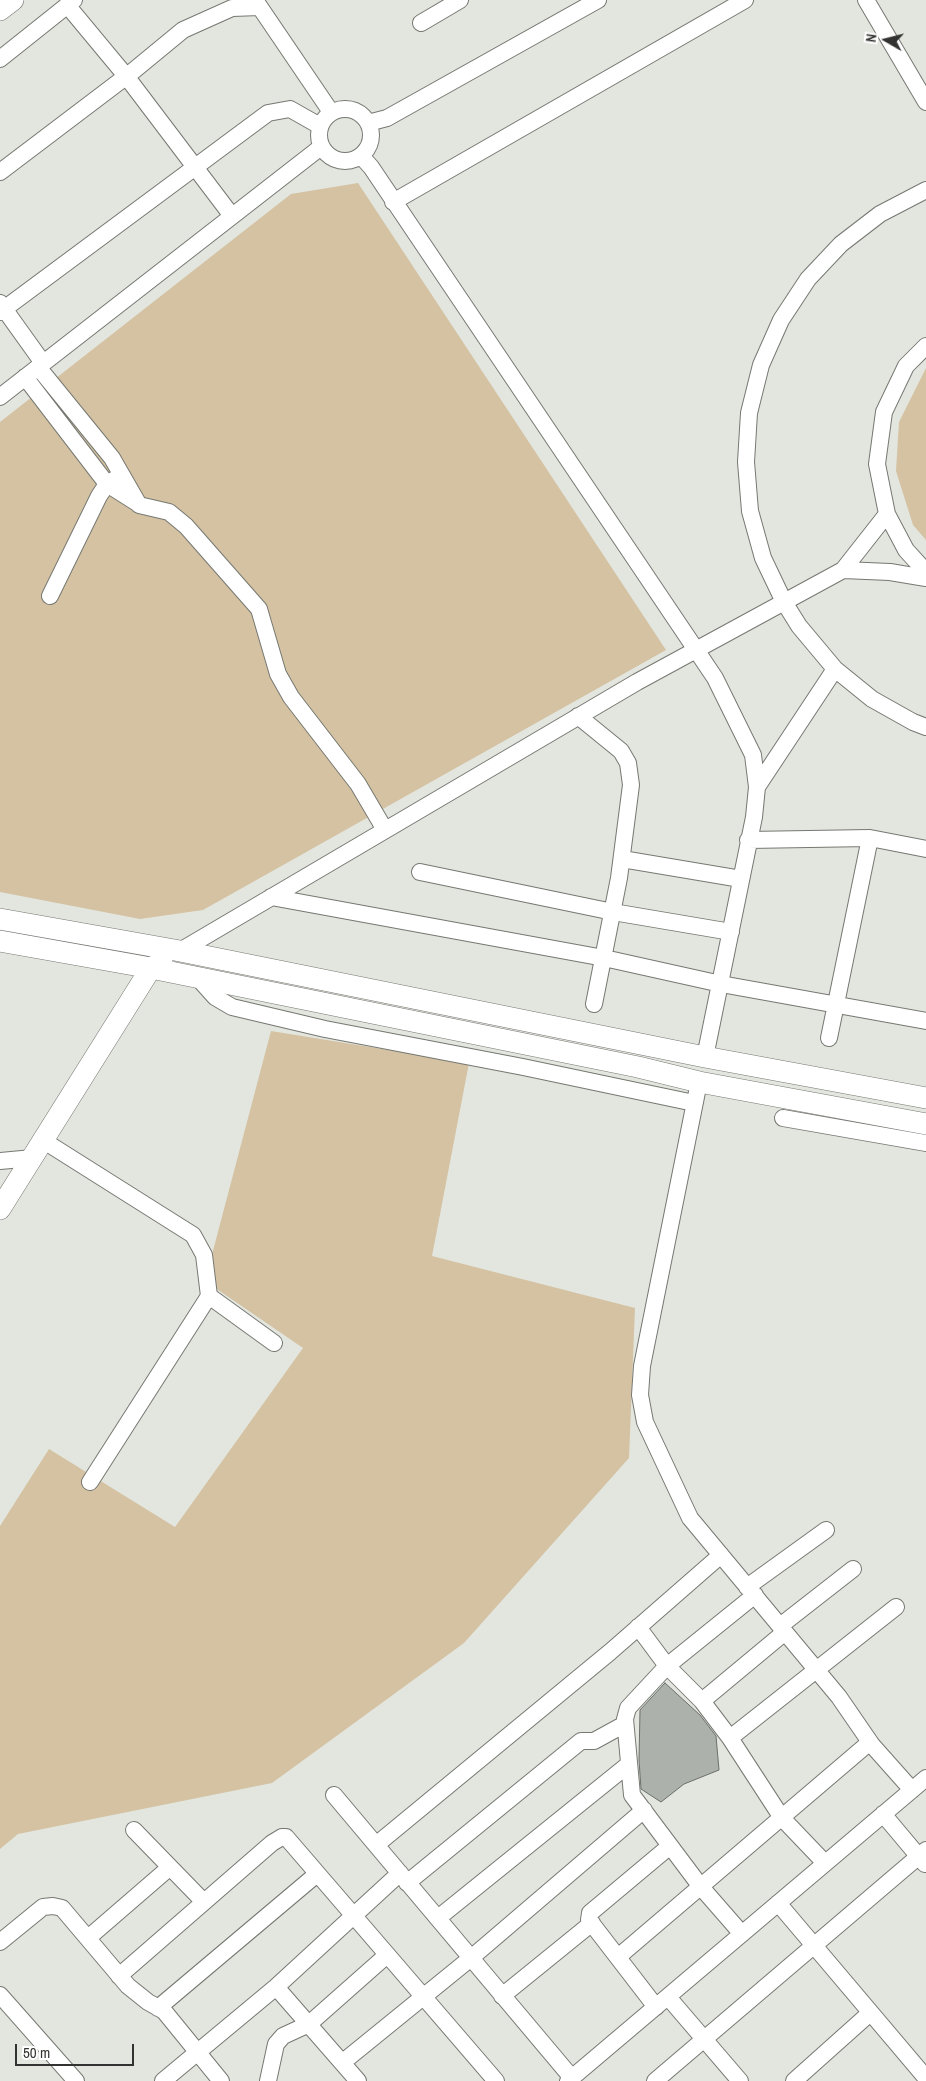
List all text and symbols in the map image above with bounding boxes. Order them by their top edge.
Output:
north arrow [861,15,911,65]
text: N [862,33,881,43]
scale bar [18,2034,136,2066]
text: 50 m [23,2042,50,2063]

